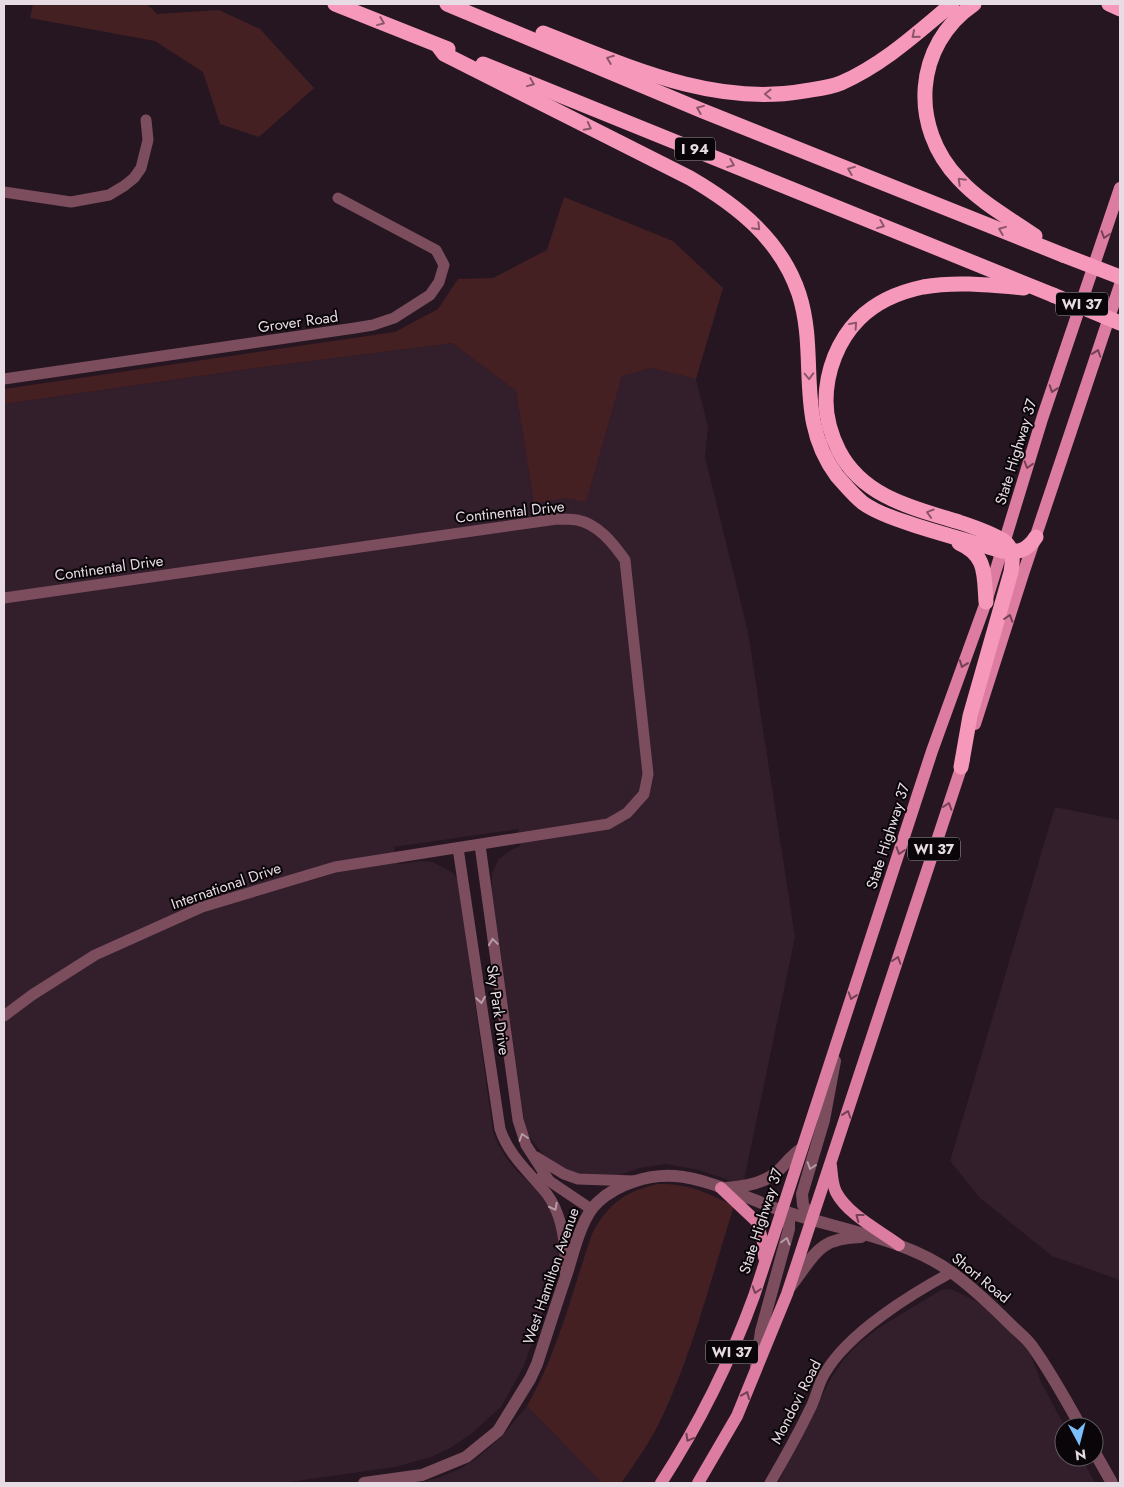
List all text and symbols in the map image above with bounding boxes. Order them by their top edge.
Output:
one-way arrow [376,16,385,27]
one-way arrow [912,30,921,38]
one-way arrow [607,55,615,65]
one-way arrow [526,77,535,88]
one-way arrow [764,89,772,99]
one-way arrow [696,105,705,115]
one-way arrow [583,120,592,131]
road number: I 94 [675,138,715,160]
one-way arrow [726,158,734,168]
one-way arrow [847,165,856,176]
one-way arrow [958,178,967,187]
one-way arrow [876,218,885,229]
one-way arrow [751,221,760,230]
one-way arrow [998,226,1007,236]
one-way arrow [1101,230,1111,238]
road number: WI 37 [1056,292,1108,316]
street label: Grover Road [257,305,339,339]
one-way arrow [848,321,857,330]
one-way arrow [1091,349,1101,357]
one-way arrow [803,372,814,380]
one-way arrow [1049,384,1059,392]
street label: State Highway 37 [989,396,1043,508]
one-way arrow [1024,461,1034,469]
street label: Continental Drive [454,495,566,529]
one-way arrow [927,509,935,519]
street label: Continental Drive [53,549,165,587]
one-way arrow [1003,614,1013,622]
one-way arrow [959,659,969,668]
street label: State Highway 37 [861,780,916,892]
one-way arrow [942,802,952,810]
road number: WI 37 [908,838,960,861]
one-way arrow [895,846,905,855]
street label: International Drive [168,857,284,915]
one-way arrow [488,938,499,946]
one-way arrow [891,956,901,965]
street label: Sky Park Drive [481,964,515,1057]
one-way arrow [848,991,858,1000]
one-way arrow [476,996,486,1005]
one-way arrow [841,1111,851,1119]
one-way arrow [519,1133,529,1142]
one-way arrow [806,1161,816,1169]
street label: State Highway 37 [734,1165,789,1277]
one-way arrow [548,1202,558,1211]
street label: West Hamilton Avenue [517,1204,585,1347]
one-way arrow [856,1214,865,1222]
one-way arrow [781,1238,791,1246]
street label: Short Road [947,1247,1015,1309]
one-way arrow [752,1285,762,1294]
road number: WI 37 [706,1340,758,1364]
street label: Mondovi Road [765,1356,827,1448]
one-way arrow [740,1391,751,1400]
north arrow [1054,1417,1104,1467]
one-way arrow [685,1432,695,1441]
text: N [1074,1444,1087,1466]

